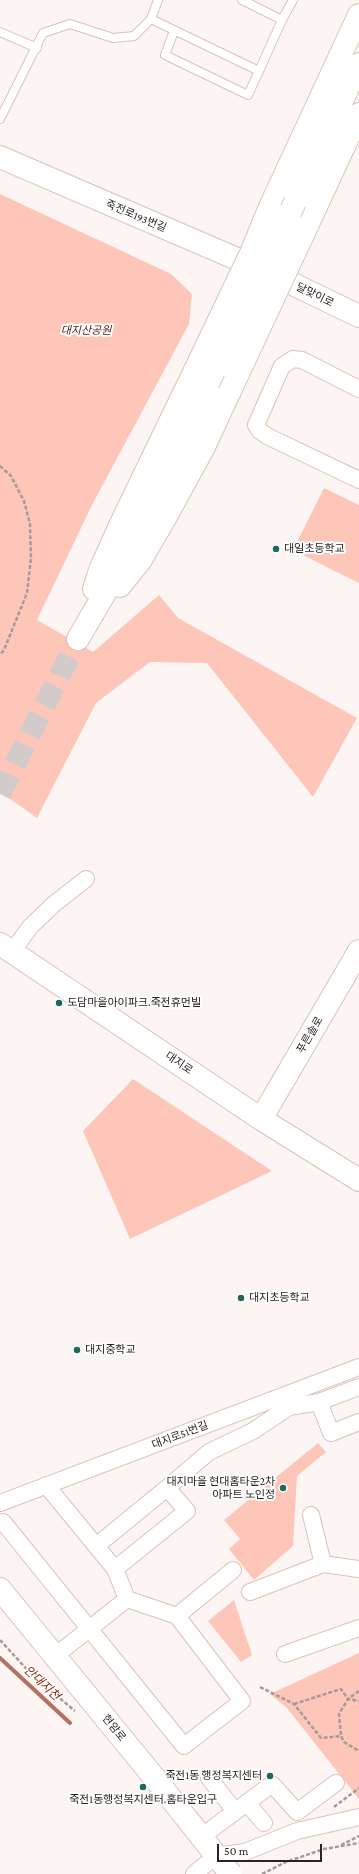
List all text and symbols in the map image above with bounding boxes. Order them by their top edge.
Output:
street label: 죽전로193번길 [104,197,168,235]
street label: 달맞이로 [294,280,336,310]
park label: 대지산공원 [61,324,111,338]
place label: 대일초등학교 [284,542,345,556]
marker: 대일초등학교 [271,544,281,554]
place label: 도담마을아이파크.죽전휴먼빌 [67,996,201,1010]
marker: 도담마을아이파크.죽전휴먼빌 [54,998,64,1008]
street label: 푸른솔로 [294,1014,326,1056]
street label: 대지로 [163,1049,195,1077]
place label: 대지초등학교 [249,1291,310,1305]
marker: 대지초등학교 [236,1293,246,1303]
place label: 대지중학교 [85,1343,136,1357]
marker: 대지중학교 [72,1345,82,1355]
street label: 대지로51번길 [150,1418,210,1452]
place label: 대지마을 현대홈타운2차 아파트 노인정 [166,1475,275,1501]
marker: 대지마을 현대홈타운2차 아파트 노인정 [278,1483,288,1493]
water label: 안대지천 [21,1663,63,1703]
street label: 현암로 [99,1712,129,1744]
place label: 죽전1동 행정복지센터 [165,1769,262,1783]
marker: 죽전1동 행정복지센터 [265,1771,275,1781]
marker: 죽전1동행정복지센터.홈타운입구 [138,1782,148,1792]
place label: 죽전1동행정복지센터.홈타운입구 [69,1793,217,1807]
scale bar [219,1836,324,1862]
text: 50 m [224,1844,248,1858]

